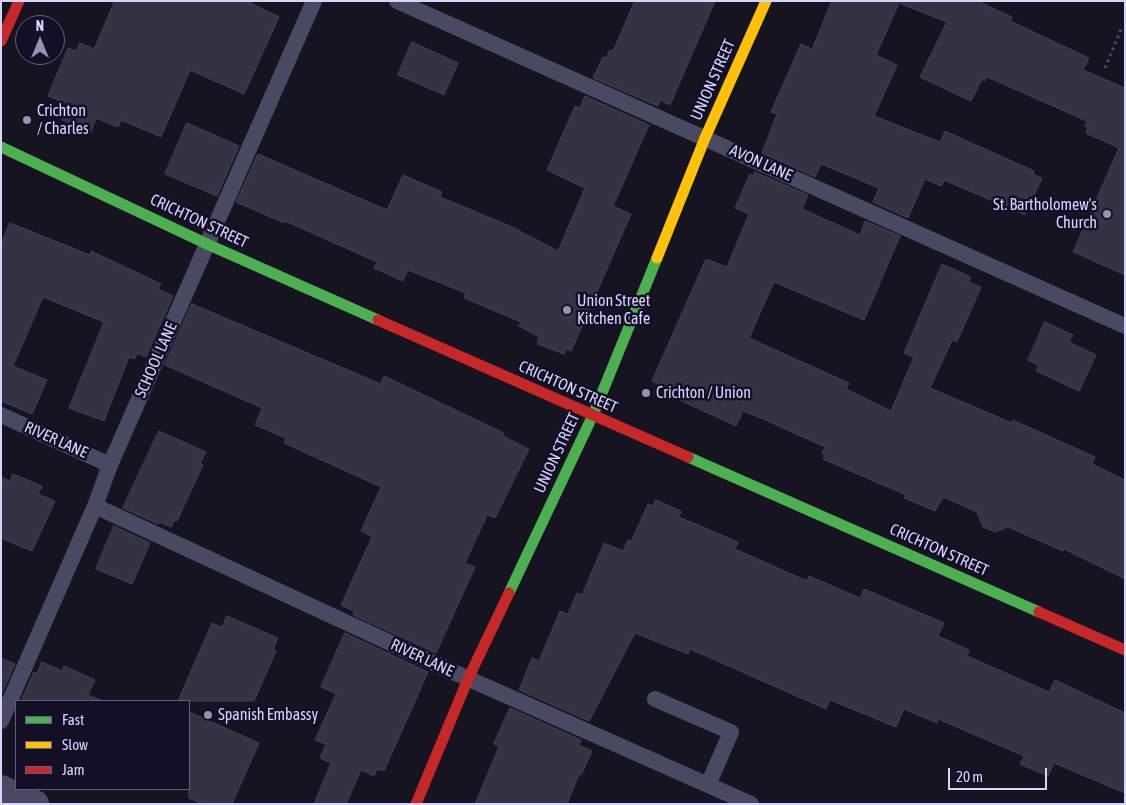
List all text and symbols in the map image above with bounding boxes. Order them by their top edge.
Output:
north arrow [15,15,65,65]
text: N [36,18,44,34]
street label: UNION STREET [687,37,739,123]
place label: Crichton / Charles [37,101,89,139]
marker: Crichton / Charles [21,114,33,126]
street label: AVON LANE [727,141,795,185]
street label: CRICHTON STREET [147,190,251,252]
place label: St. Bartholomew's Church [993,195,1097,233]
marker: St. Bartholomew's Church [1101,208,1113,220]
place label: Union Street Kitchen Cafe [577,291,650,329]
marker: Union Street Kitchen Cafe [561,304,573,316]
street label: SCHOOL LANE [131,319,181,401]
street label: CRICHTON STREET [516,357,620,417]
place label: Crichton / Union [656,383,751,403]
marker: Crichton / Union [640,387,652,399]
street label: UNION STREET [530,410,584,496]
street label: RIVER LANE [21,418,91,462]
street label: CRICHTON STREET [887,520,991,580]
street label: RIVER LANE [387,635,457,681]
legend [15,700,190,790]
place label: Spanish Embassy [218,705,318,725]
marker: Spanish Embassy [202,709,214,721]
text: Fast [62,711,84,728]
text: Slow [62,736,88,753]
scale bar [951,758,1050,790]
text: Jam [62,761,85,778]
text: 20 m [956,768,983,785]

